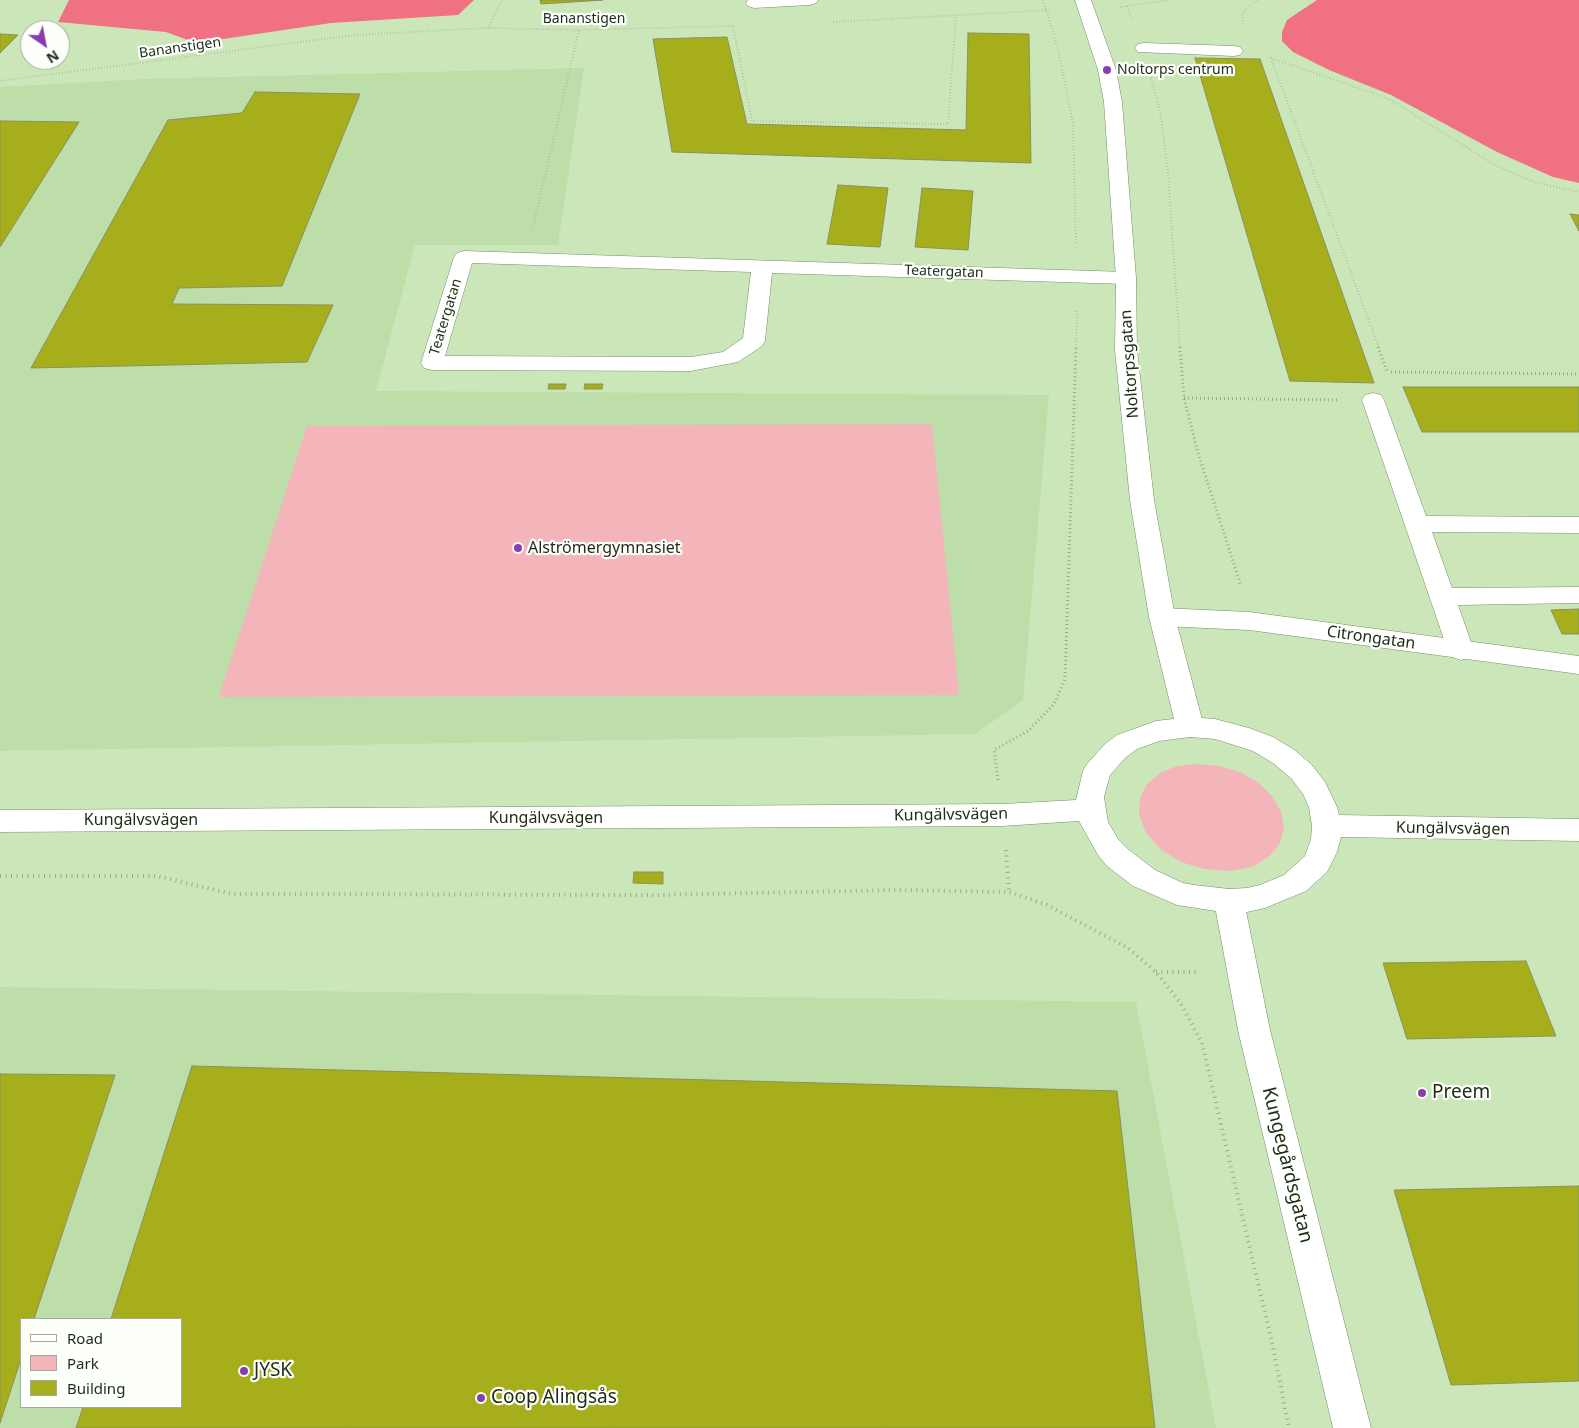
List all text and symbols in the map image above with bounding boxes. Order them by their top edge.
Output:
street label: Bananstigen [543,11,625,27]
north arrow [20,20,70,70]
street label: Bananstigen [138,34,222,62]
text: N [43,46,63,68]
place label: Noltorps centrum [1117,62,1234,78]
marker: Noltorps centrum [1101,64,1113,76]
street label: Teatergatan [904,262,984,282]
street label: Teatergatan [426,277,466,357]
street label: Noltorpsgatan [1117,309,1143,419]
place label: Alströmergymnasiet [528,538,681,558]
marker: Alströmergymnasiet [512,542,524,554]
street label: Citrongatan [1325,622,1417,654]
street label: Kungälvsvägen [894,804,1008,826]
street label: Kungälvsvägen [489,808,603,828]
street label: Kungälvsvägen [84,810,198,830]
street label: Kungälvsvägen [1396,818,1510,840]
place label: Preem [1432,1082,1490,1104]
street label: Kungegårdsgatan [1257,1085,1317,1245]
marker: Preem [1416,1087,1428,1099]
legend [20,1318,182,1408]
text: Road [67,1328,103,1348]
text: Park [67,1353,99,1373]
place label: JYSK [254,1360,292,1382]
marker: JYSK [238,1365,250,1377]
text: Building [67,1378,125,1398]
place label: Coop Alingsås [491,1387,617,1409]
marker: Coop Alingsås [475,1392,487,1404]

